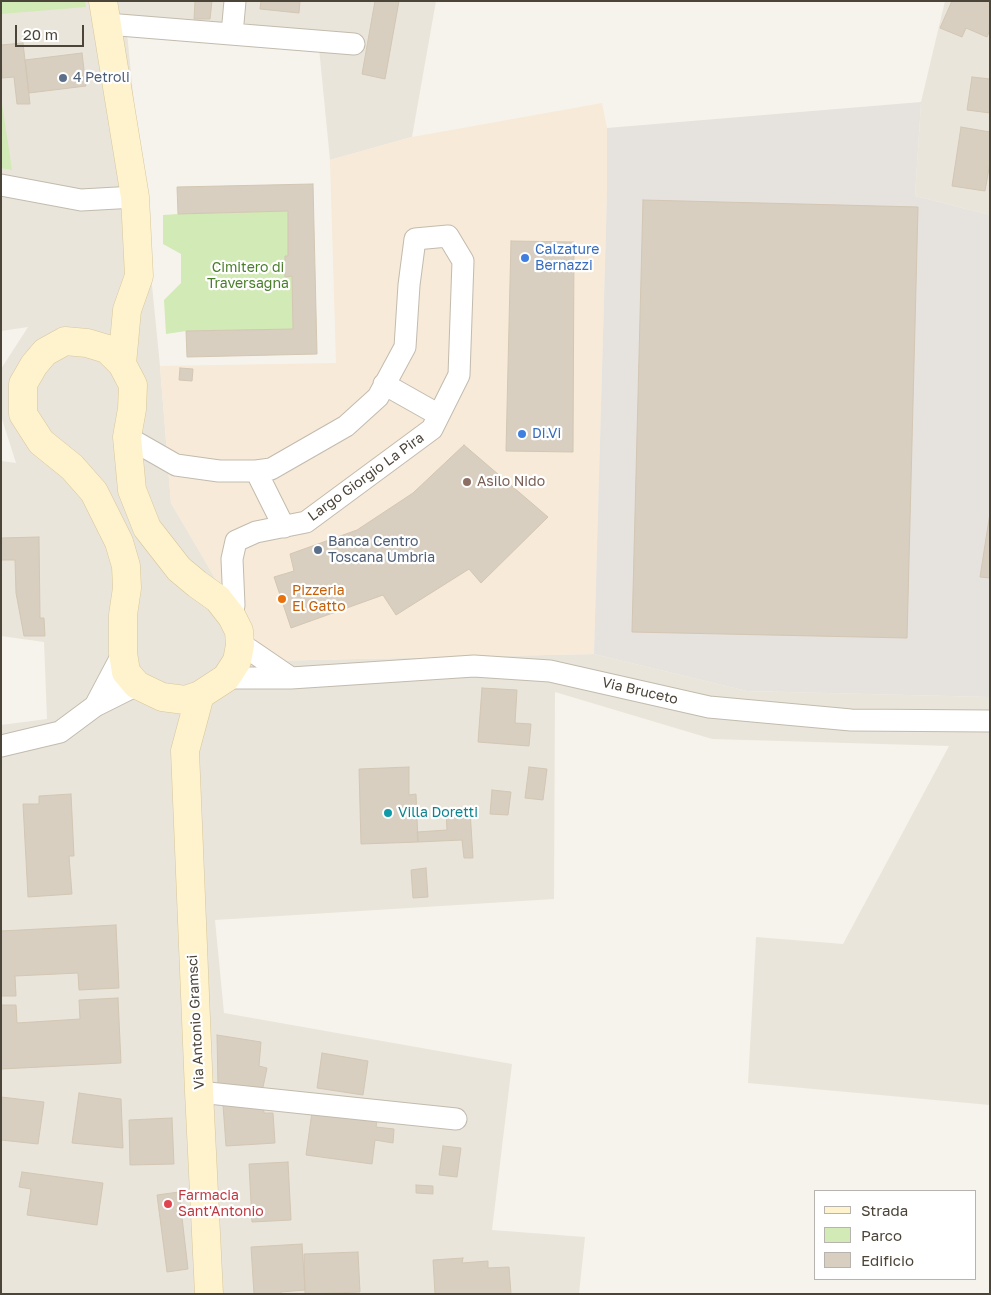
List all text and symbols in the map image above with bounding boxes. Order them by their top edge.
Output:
scale bar [18,15,86,47]
text: 20 m [23,25,58,43]
place label: 4 Petroli [73,70,130,86]
marker: 4 Petroli [57,72,69,84]
place label: Calzature Bernazzi [535,242,599,274]
marker: Calzature Bernazzi [519,252,531,264]
park label: Cimitero di Traversagna [207,260,289,292]
place label: Di.Vi [532,426,561,442]
marker: Di.Vi [516,428,528,440]
street label: Largo Giorgio La Pira [305,429,427,525]
place label: Asilo Nido [477,474,545,490]
marker: Asilo Nido [461,476,473,488]
place label: Banca Centro Toscana Umbria [328,534,435,566]
marker: Banca Centro Toscana Umbria [312,544,324,556]
place label: Pizzeria El Gatto [292,583,346,616]
marker: Pizzeria El Gatto [276,593,288,605]
street label: Via Bruceto [600,674,680,708]
place label: Villa Doretti [398,805,478,821]
marker: Villa Doretti [382,807,394,819]
street label: Via Antonio Gramsci [184,954,208,1090]
place label: Farmacia Sant'Antonio [178,1188,264,1220]
legend [814,1190,976,1280]
marker: Farmacia Sant'Antonio [162,1198,174,1210]
text: Strada [861,1201,908,1219]
text: Parco [861,1226,902,1244]
text: Edificio [861,1251,914,1269]

